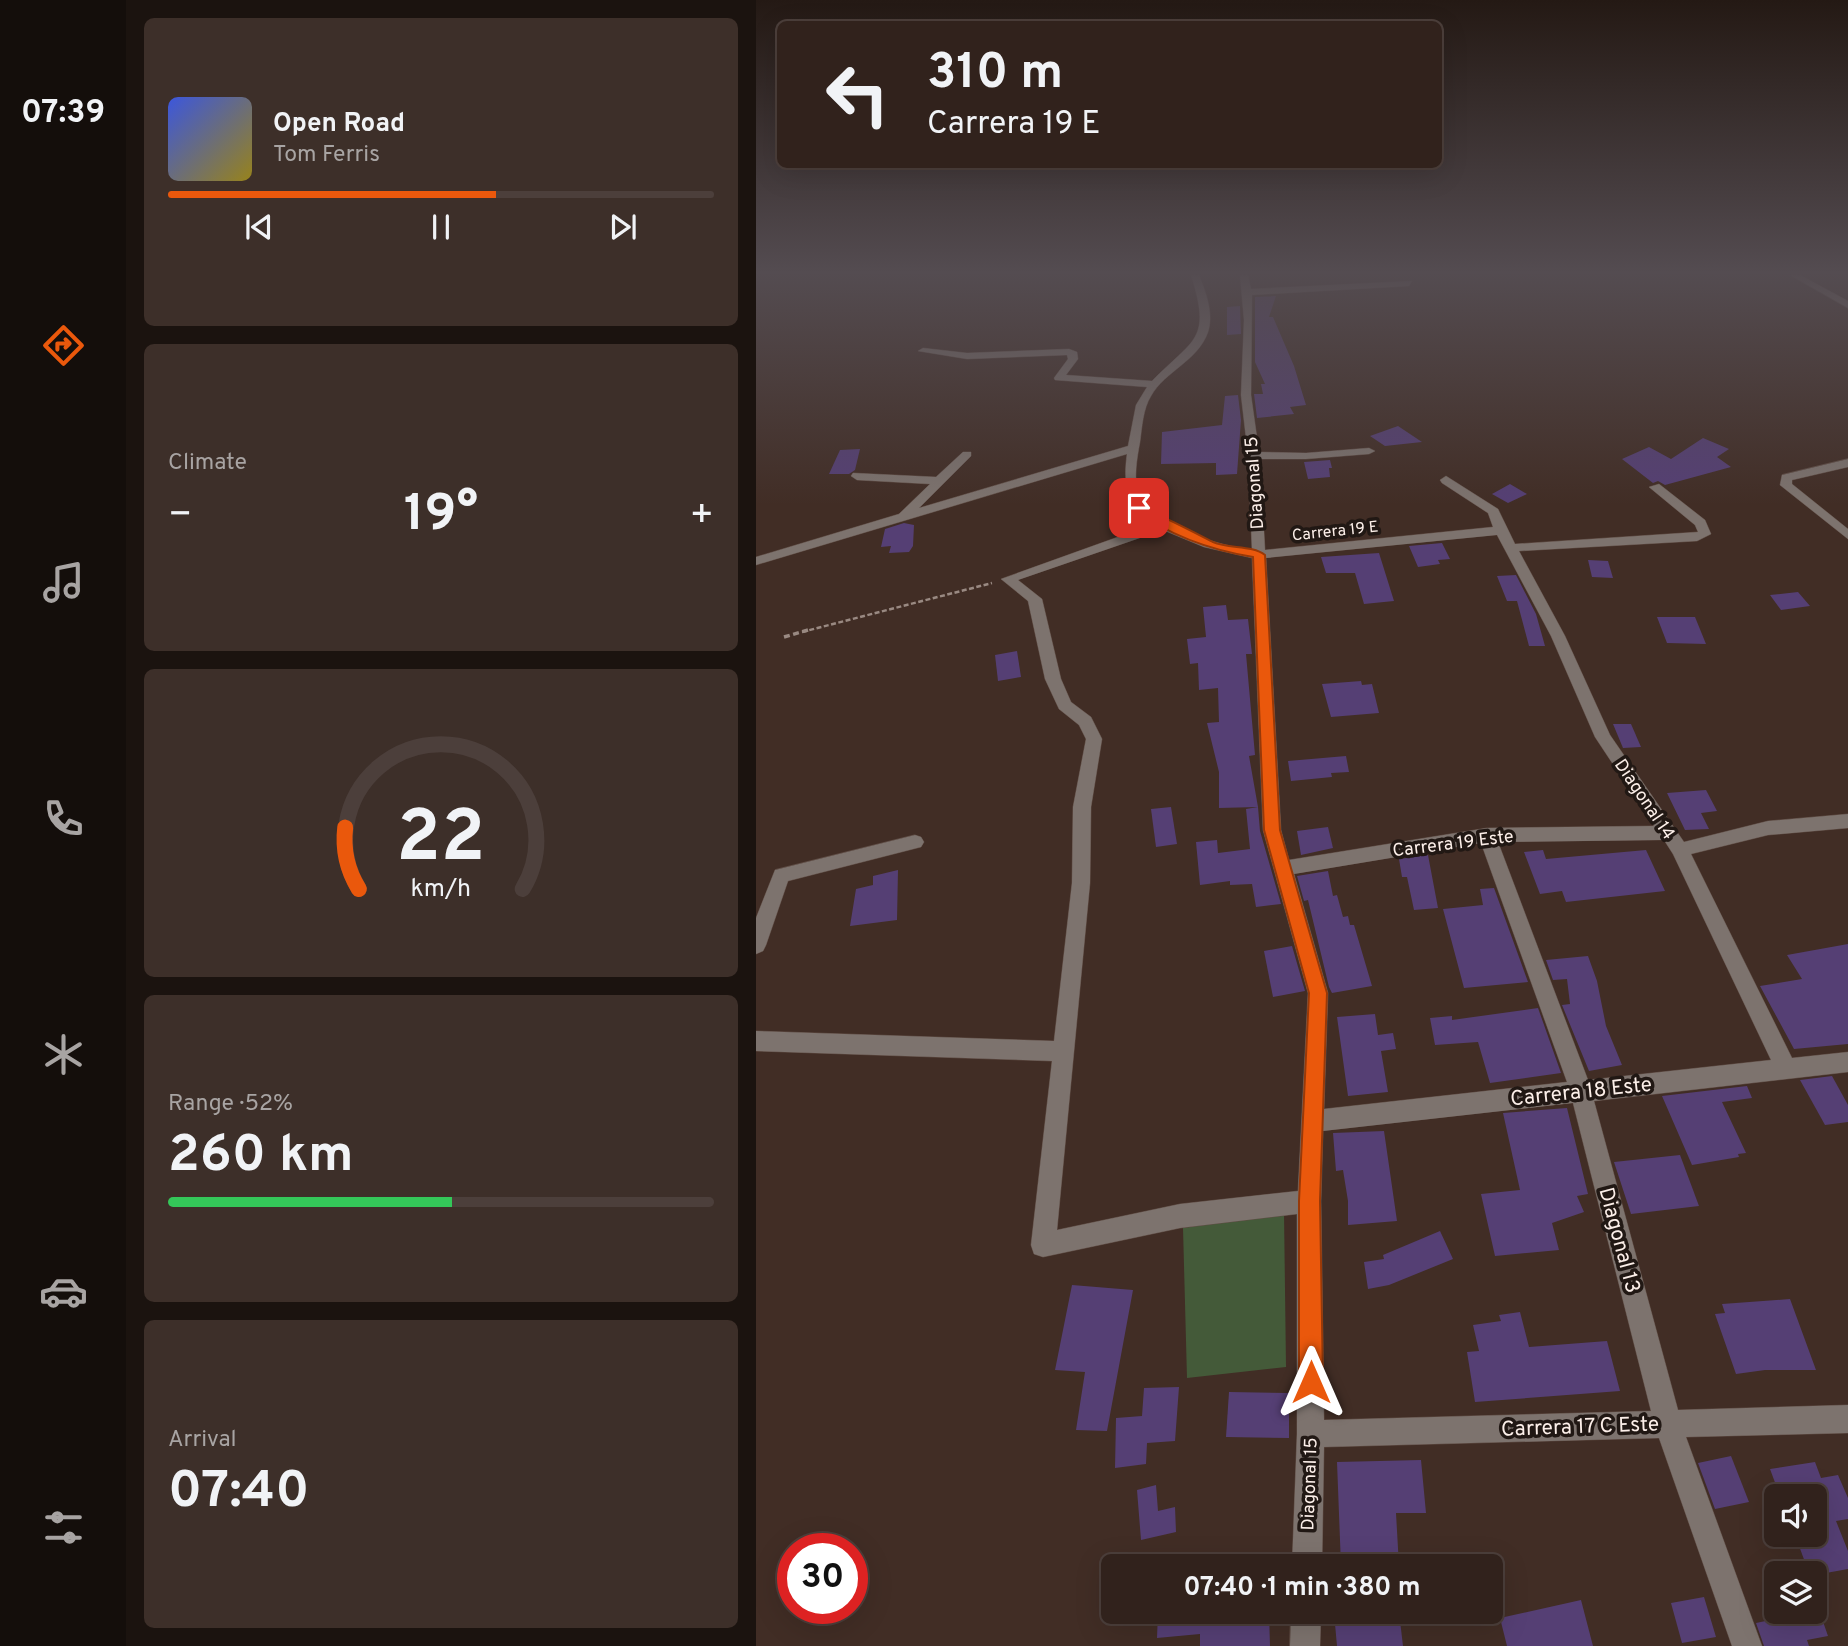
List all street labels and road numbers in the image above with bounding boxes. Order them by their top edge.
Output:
street label: Diagonal 15 [1241,436,1270,530]
street label: Carrera 19 E [1291,518,1379,546]
street label: Diagonal 14 [1608,755,1679,845]
street label: Carrera 19 Este [1391,826,1515,863]
street label: Carrera 18 Este [1509,1072,1653,1113]
street label: Diagonal 13 [1592,1185,1646,1296]
street label: Carrera 17 C Este [1501,1411,1659,1444]
street label: Diagonal 15 [1297,1437,1324,1531]

